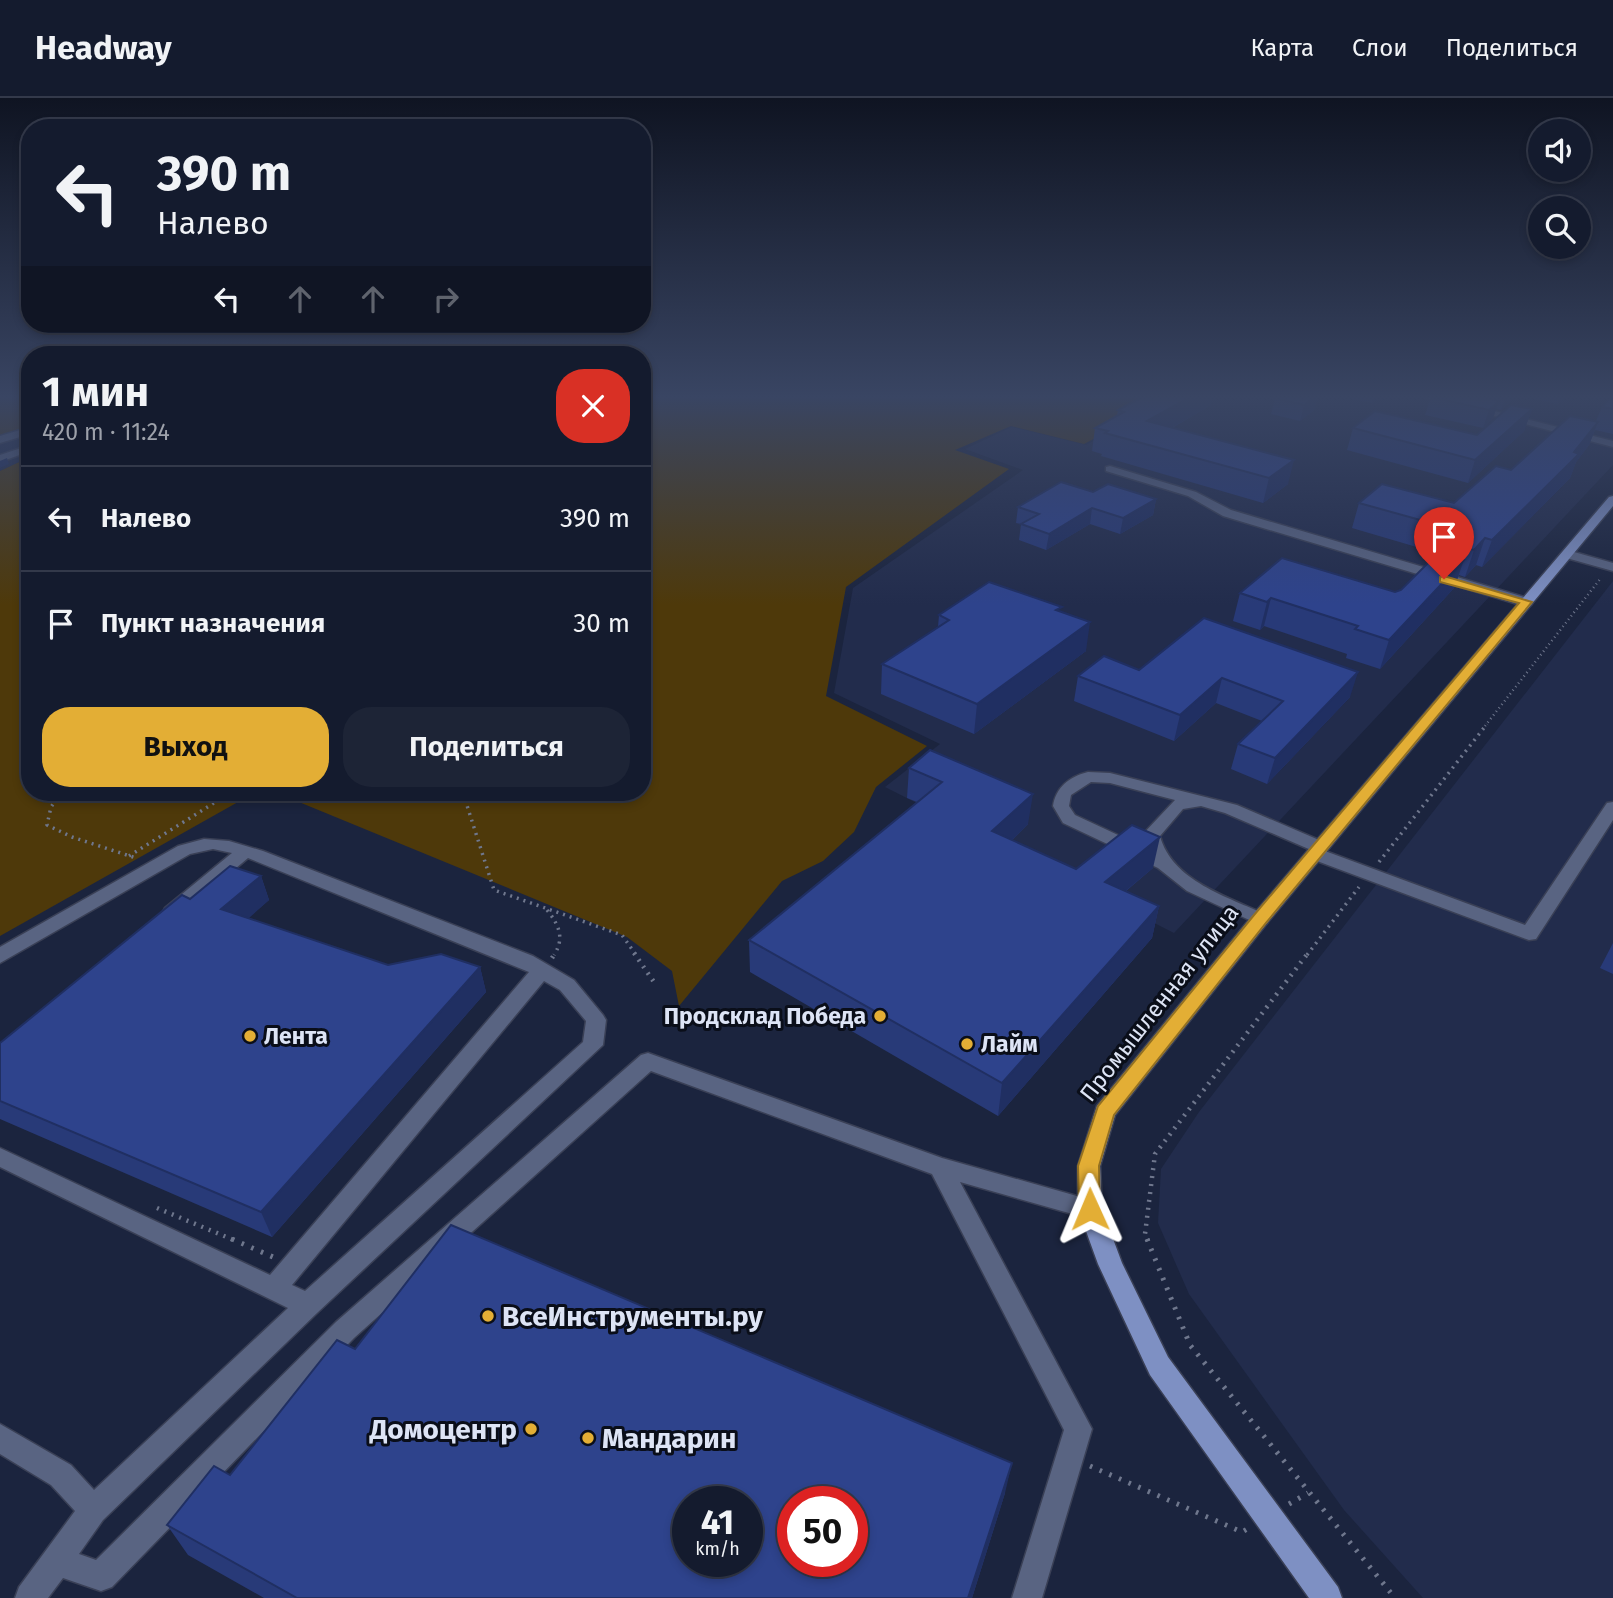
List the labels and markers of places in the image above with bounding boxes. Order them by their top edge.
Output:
pin [1414,507,1474,579]
place label: Продсклад Победа [664,1002,866,1030]
marker: Продсклад Победа [872,1008,888,1024]
place label: Лента [264,1022,328,1050]
marker: Лента [242,1028,258,1044]
place label: Лайм [981,1030,1038,1058]
marker: Лайм [959,1036,975,1052]
place label: ВсеИнструменты.ру [502,1300,763,1333]
marker: ВсеИнструменты.ру [480,1308,496,1324]
place label: Домоцентр [369,1413,517,1446]
marker: Домоцентр [523,1421,539,1437]
place label: Мандарин [602,1422,736,1455]
marker: Мандарин [580,1430,596,1446]

